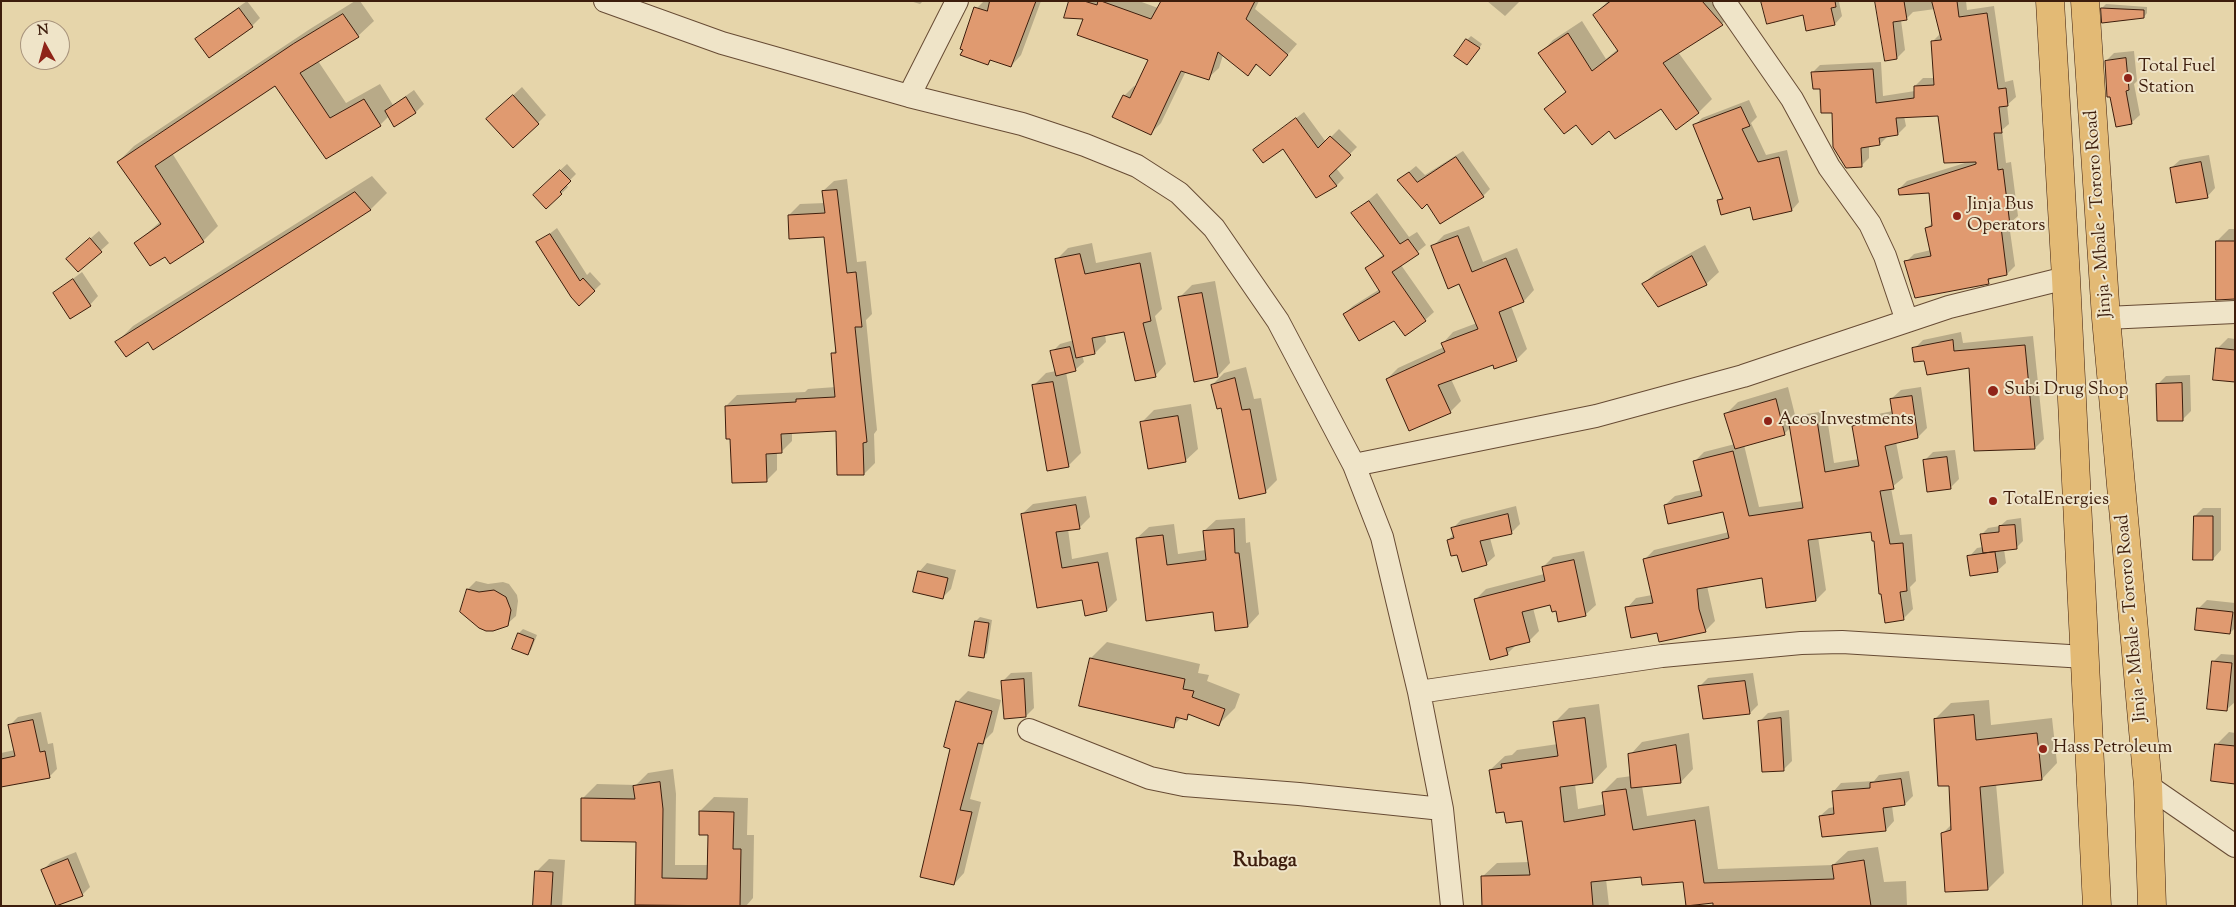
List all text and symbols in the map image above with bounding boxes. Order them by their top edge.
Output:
north arrow [20,20,70,70]
text: N [37,20,50,42]
place label: Total Fuel Station [2138,57,2216,100]
marker: Total Fuel Station [2122,72,2134,84]
street label: Jinja - Mbale - Tororo Road [2082,109,2118,319]
place label: Jinja Bus Operators [1967,195,2045,238]
marker: Jinja Bus Operators [1951,210,1963,222]
place label: Subi Drug Shop [2004,380,2128,402]
marker: Subi Drug Shop [1986,384,2000,398]
place label: Acos Investments [1778,410,1914,432]
marker: Acos Investments [1762,415,1774,427]
place label: TotalEnergies [2003,490,2109,512]
marker: TotalEnergies [1987,495,1999,507]
street label: Jinja - Mbale - Tororo Road [2113,513,2153,723]
place label: Hass Petroleum [2053,738,2172,760]
marker: Hass Petroleum [2037,743,2049,755]
district label: Rubaga [1233,851,1297,875]

